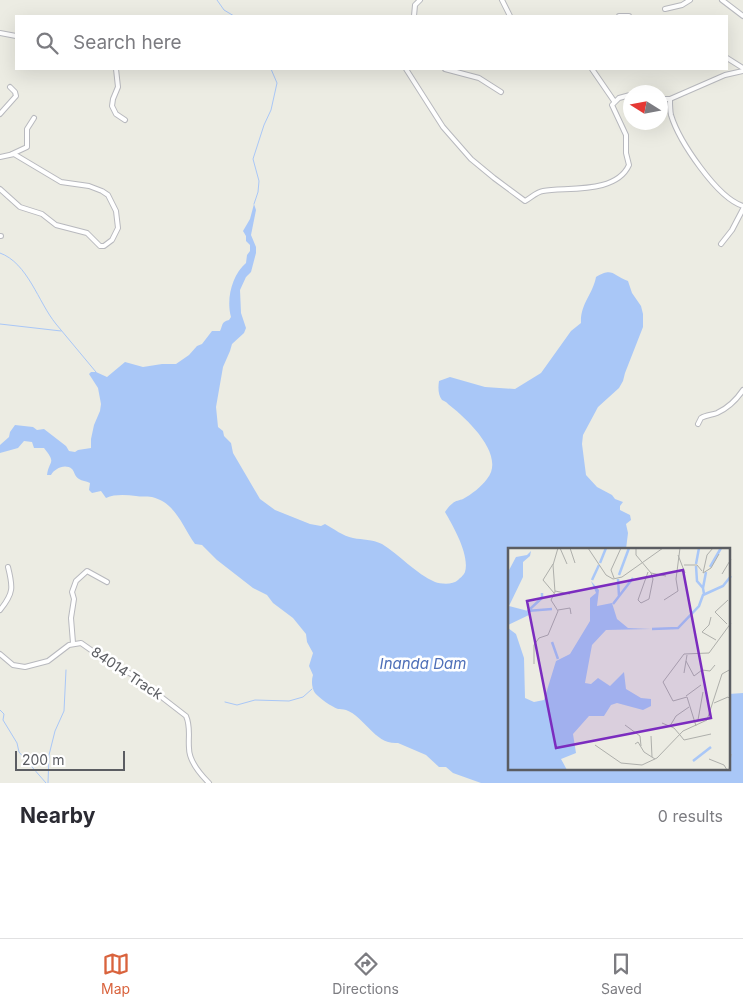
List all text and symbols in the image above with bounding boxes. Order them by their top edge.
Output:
search box [15,15,728,70]
icon: search [33,29,61,57]
text: Search here [73,31,182,54]
north arrow [623,85,668,130]
inset map [508,548,730,770]
street label: 84014 Track [88,643,166,703]
water label: Inanda Dam [380,654,466,673]
scale bar [15,748,125,771]
text: 200 m [22,751,64,768]
text: Nearby [20,803,95,828]
text: 0 results [658,806,723,826]
tab: Map [101,950,130,997]
tab: Directions [332,950,399,997]
tab: Saved [601,950,642,997]

